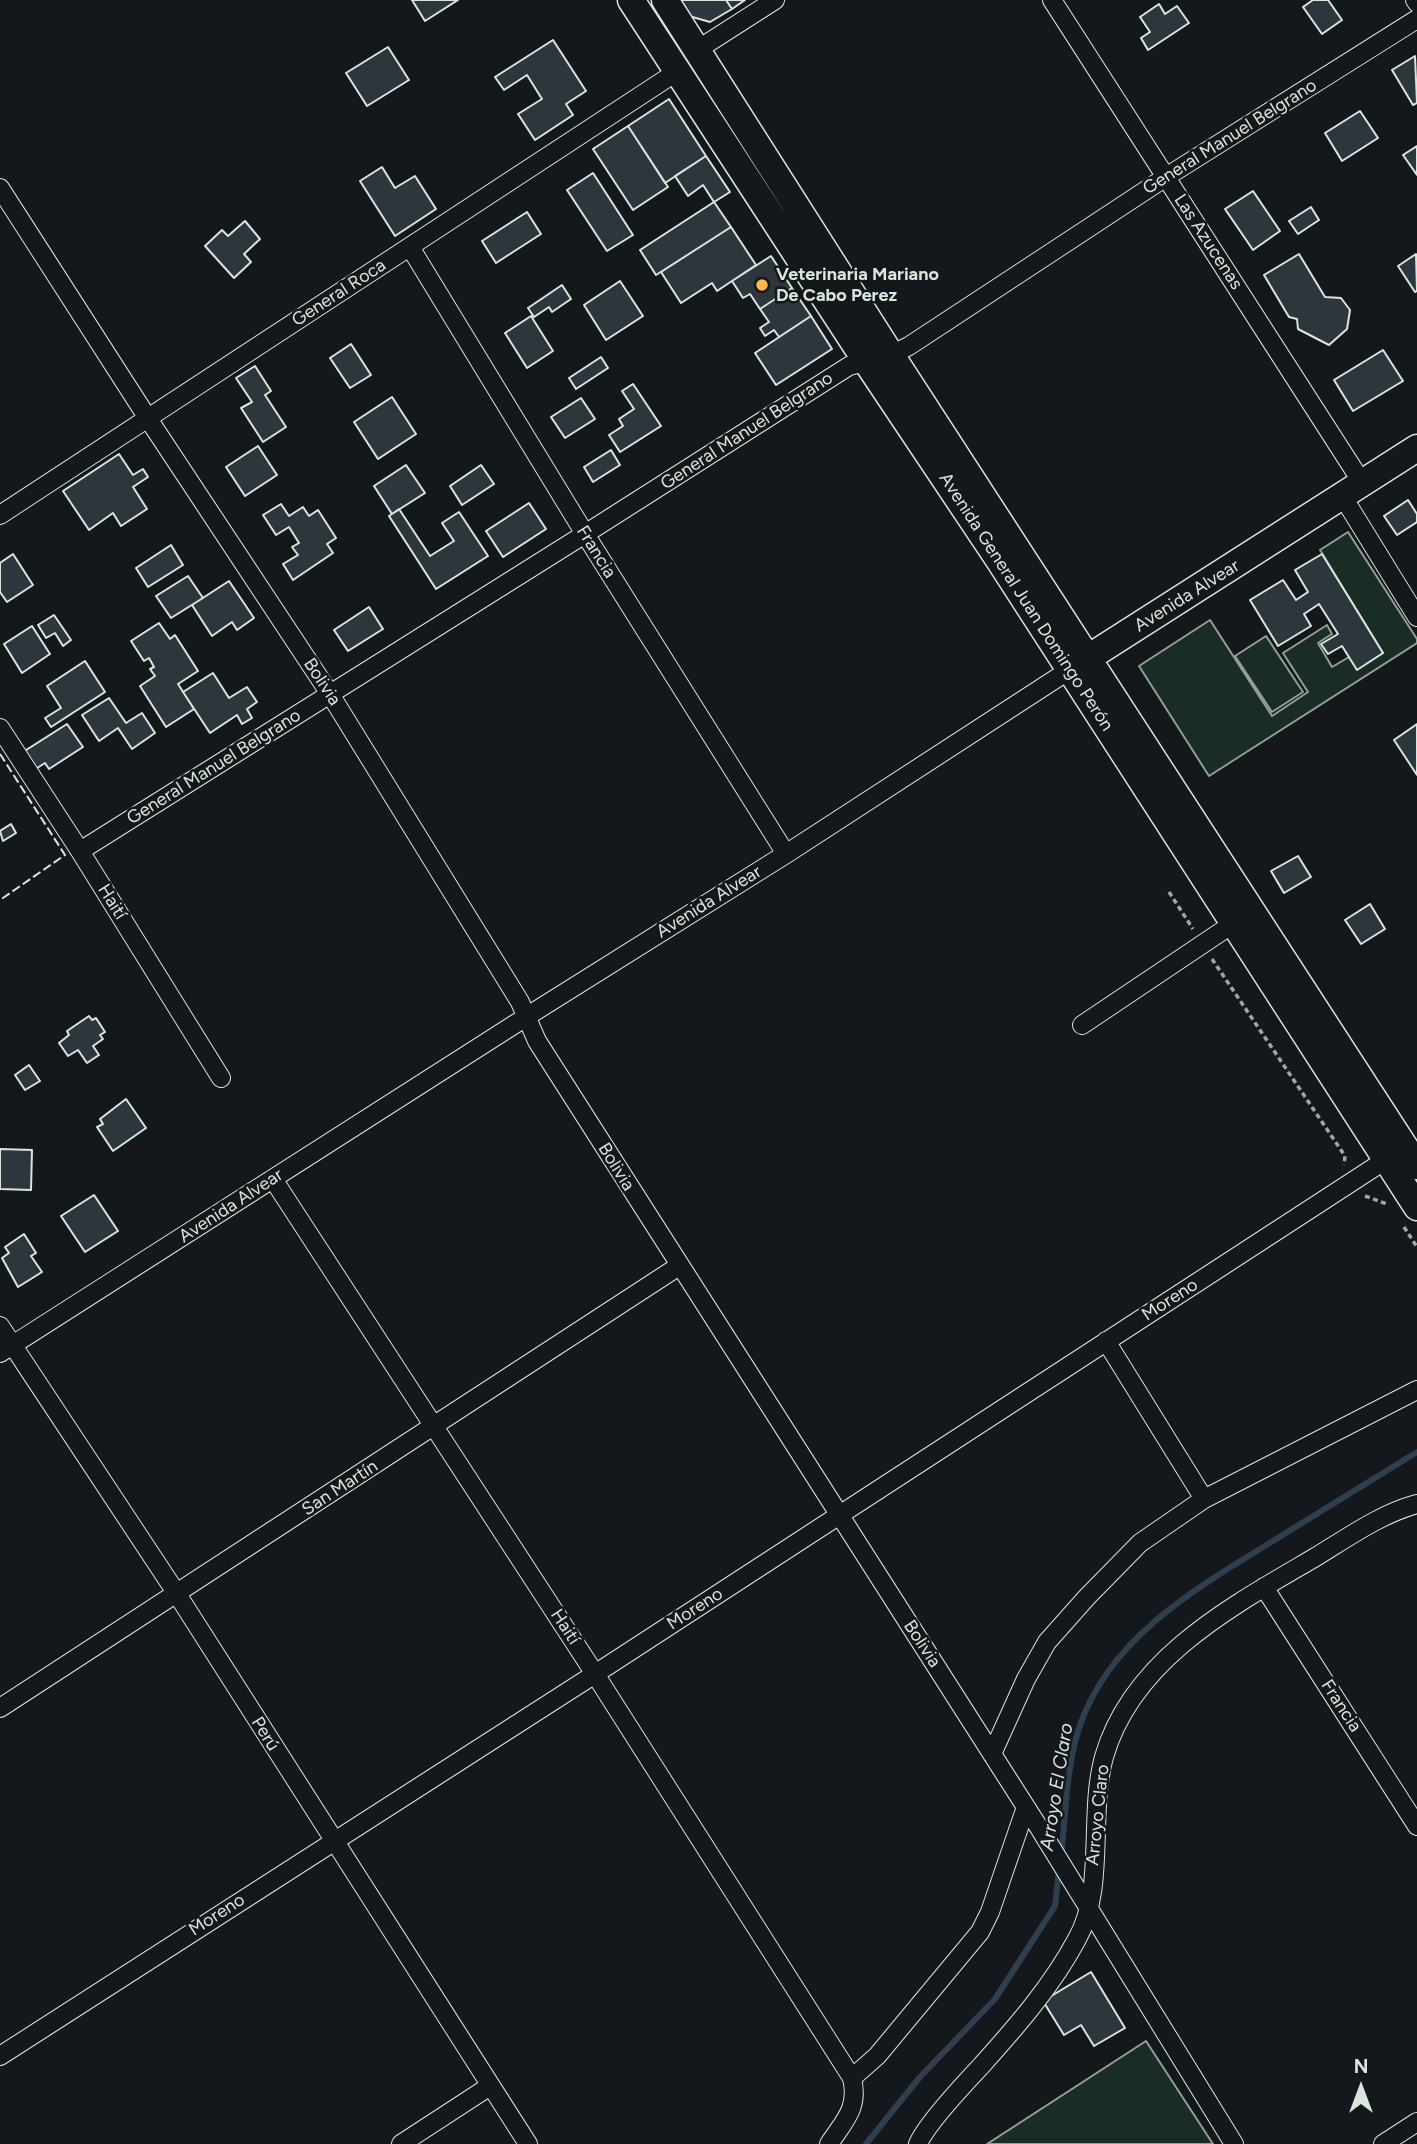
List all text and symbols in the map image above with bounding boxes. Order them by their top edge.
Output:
street label: General Manuel Belgrano [1139,75,1321,199]
street label: Las Azucenas [1169,190,1247,294]
street label: General Roca [288,255,390,331]
place label: Veterinaria Mariano De Cabo Perez [776,264,939,306]
marker: Veterinaria Mariano De Cabo Perez [754,277,770,293]
street label: General Manuel Belgrano [657,367,837,495]
street label: Avenida General Juan Domingo Perón [934,469,1118,735]
street label: Francia [571,522,621,582]
street label: Avenida Alvear [1131,555,1243,637]
street label: Bolivia [299,654,345,710]
street label: General Manuel Belgrano [123,705,305,829]
street label: Avenida Alvear [653,861,765,943]
street label: Haití [93,880,131,924]
street label: Bolivia [593,1139,639,1195]
street label: Avenida Alvear [175,1164,287,1248]
street label: Moreno [1138,1274,1202,1326]
street label: San Martín [298,1455,382,1521]
street label: Moreno [663,1583,727,1635]
street label: Haití [546,1605,584,1649]
street label: Bolivia [899,1616,945,1672]
street label: Francia [1316,1676,1366,1736]
street label: Perú [246,1713,284,1755]
water label: Arroyo El Claro [1036,1722,1078,1852]
street label: Arroyo Claro [1082,1763,1114,1867]
street label: Moreno [185,1889,249,1941]
north arrow [1326,2053,1396,2123]
text: N [1354,2055,1368,2078]

